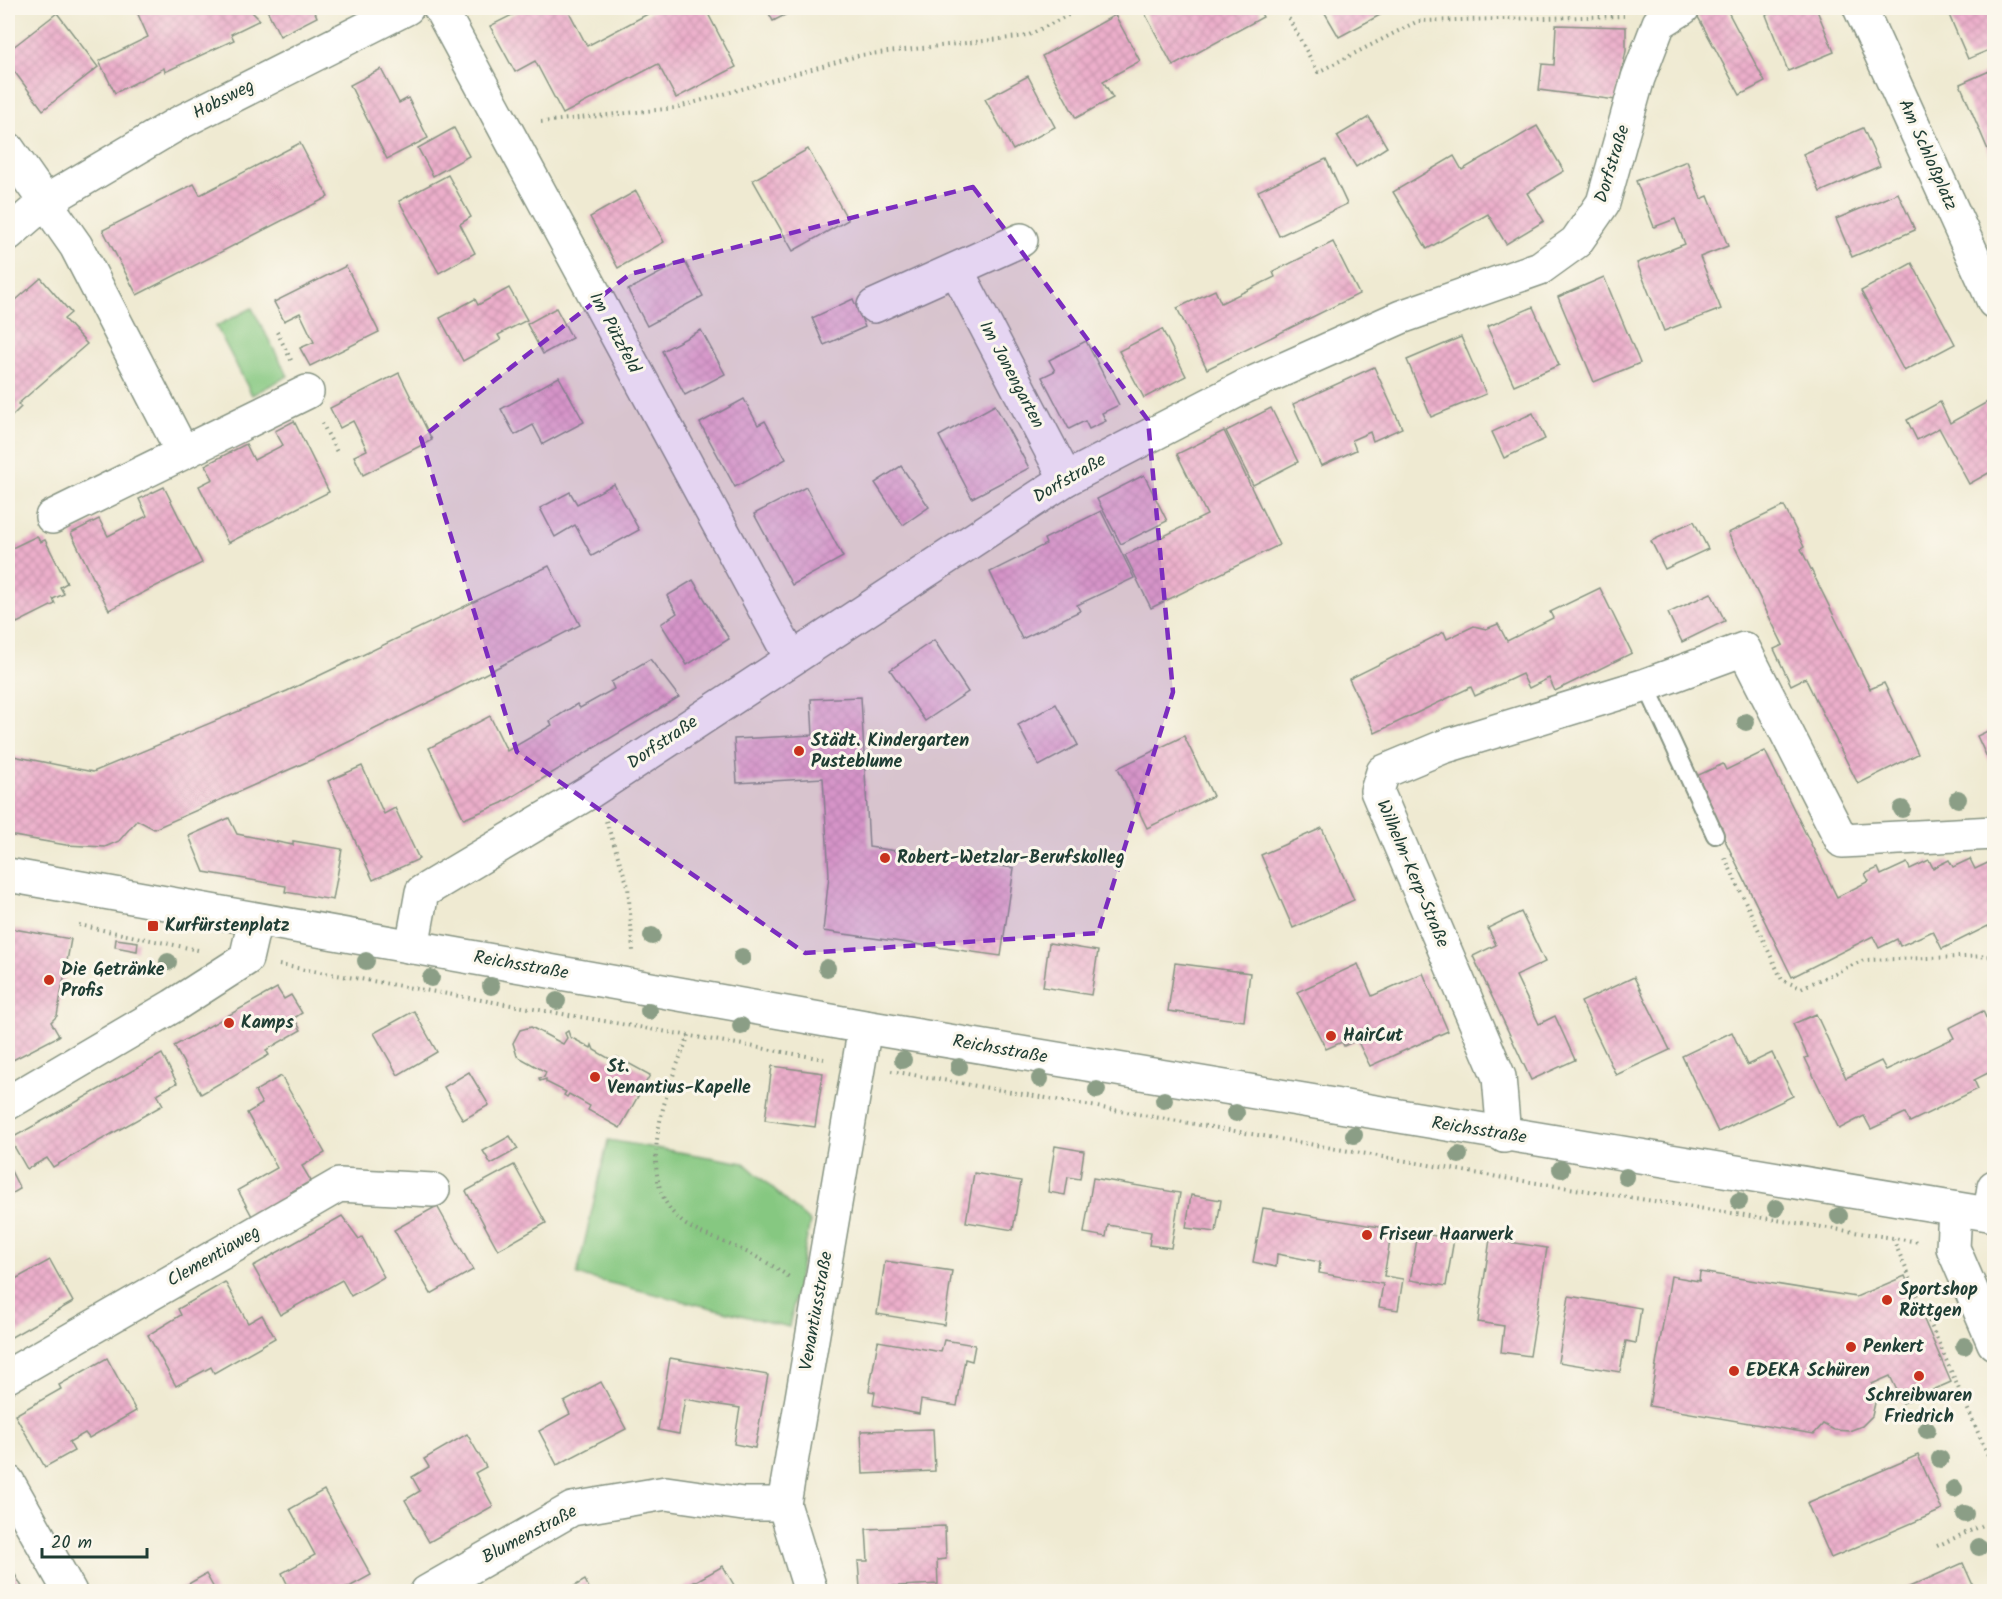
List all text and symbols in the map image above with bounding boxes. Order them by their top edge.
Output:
street label: Hobsweg [188,72,260,128]
street label: Am Schloßplatz [1890,95,1965,215]
street label: Dorfstraße [1587,121,1639,207]
street label: Im Pützfeld [580,287,648,380]
street label: Im Jonengarten [970,316,1052,434]
street label: Dorfstraße [1028,446,1112,512]
street label: Dorfstraße [622,709,704,777]
place label: Städt. Kindergarten Pusteblume [811,727,969,777]
marker: Städt. Kindergarten Pusteblume [792,744,806,758]
street label: Wilhelm-Kerp-Straße [1368,795,1456,953]
place label: Robert-Wetzlar-Berufskolleg [897,844,1125,873]
marker: Robert-Wetzlar-Berufskolleg [878,851,892,865]
place label: Kurfürstenplatz [165,912,290,941]
marker: Kurfürstenplatz [146,919,160,933]
street label: Reichsstraße [471,943,571,989]
place label: Die Getränke Profis [61,956,165,1006]
marker: Die Getränke Profis [42,973,56,987]
place label: Kamps [241,1009,294,1038]
marker: Kamps [222,1016,236,1030]
place label: HairCut [1343,1022,1404,1051]
street label: Reichsstraße [950,1027,1050,1073]
marker: HairCut [1324,1029,1338,1043]
place label: St. Venantius-Kapelle [607,1053,751,1103]
marker: St. Venantius-Kapelle [588,1070,602,1084]
street label: Reichsstraße [1429,1109,1529,1153]
street label: Clementiaweg [162,1218,266,1296]
place label: Friseur Haarwerk [1379,1221,1514,1250]
marker: Friseur Haarwerk [1360,1228,1374,1242]
street label: Venantiusstraße [792,1249,842,1373]
place label: Sportshop Röttgen [1899,1276,1978,1326]
marker: Sportshop Röttgen [1880,1293,1894,1307]
place label: Penkert [1863,1333,1925,1362]
marker: Penkert [1844,1340,1858,1354]
place label: EDEKA Schüren [1746,1357,1870,1386]
marker: EDEKA Schüren [1727,1364,1741,1378]
marker: Schreibwaren Friedrich [1912,1369,1926,1383]
place label: Schreibwaren Friedrich [1866,1382,1972,1432]
street label: Blumenstraße [477,1498,583,1572]
scale bar [42,1521,147,1559]
text: 20 m [51,1529,92,1558]

